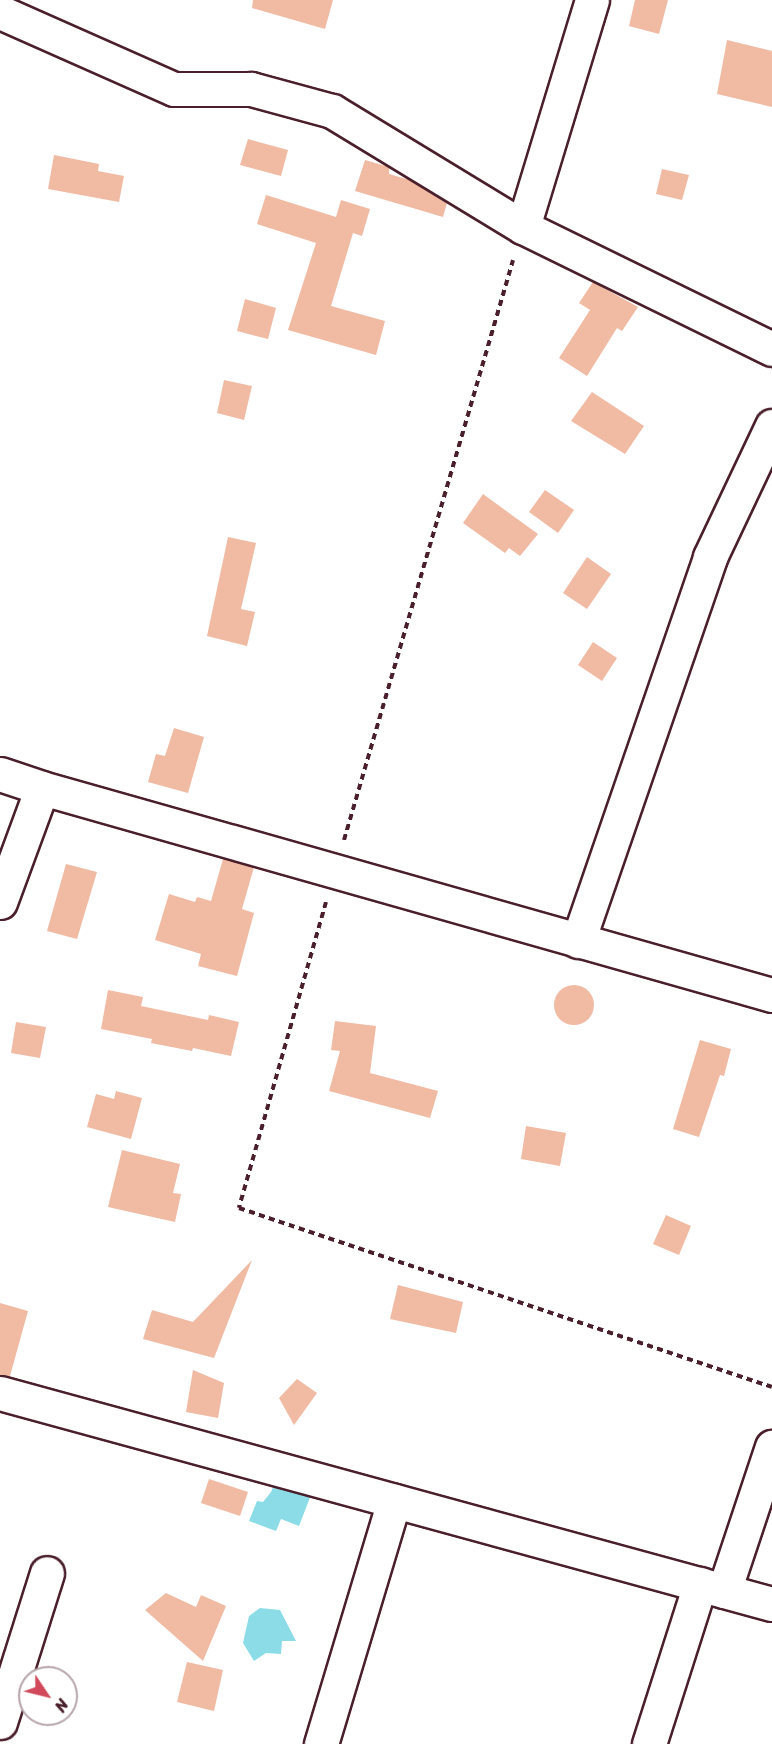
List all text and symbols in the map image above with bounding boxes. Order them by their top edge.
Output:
north arrow [18,1666,78,1726]
text: N [46,1693,77,1718]

